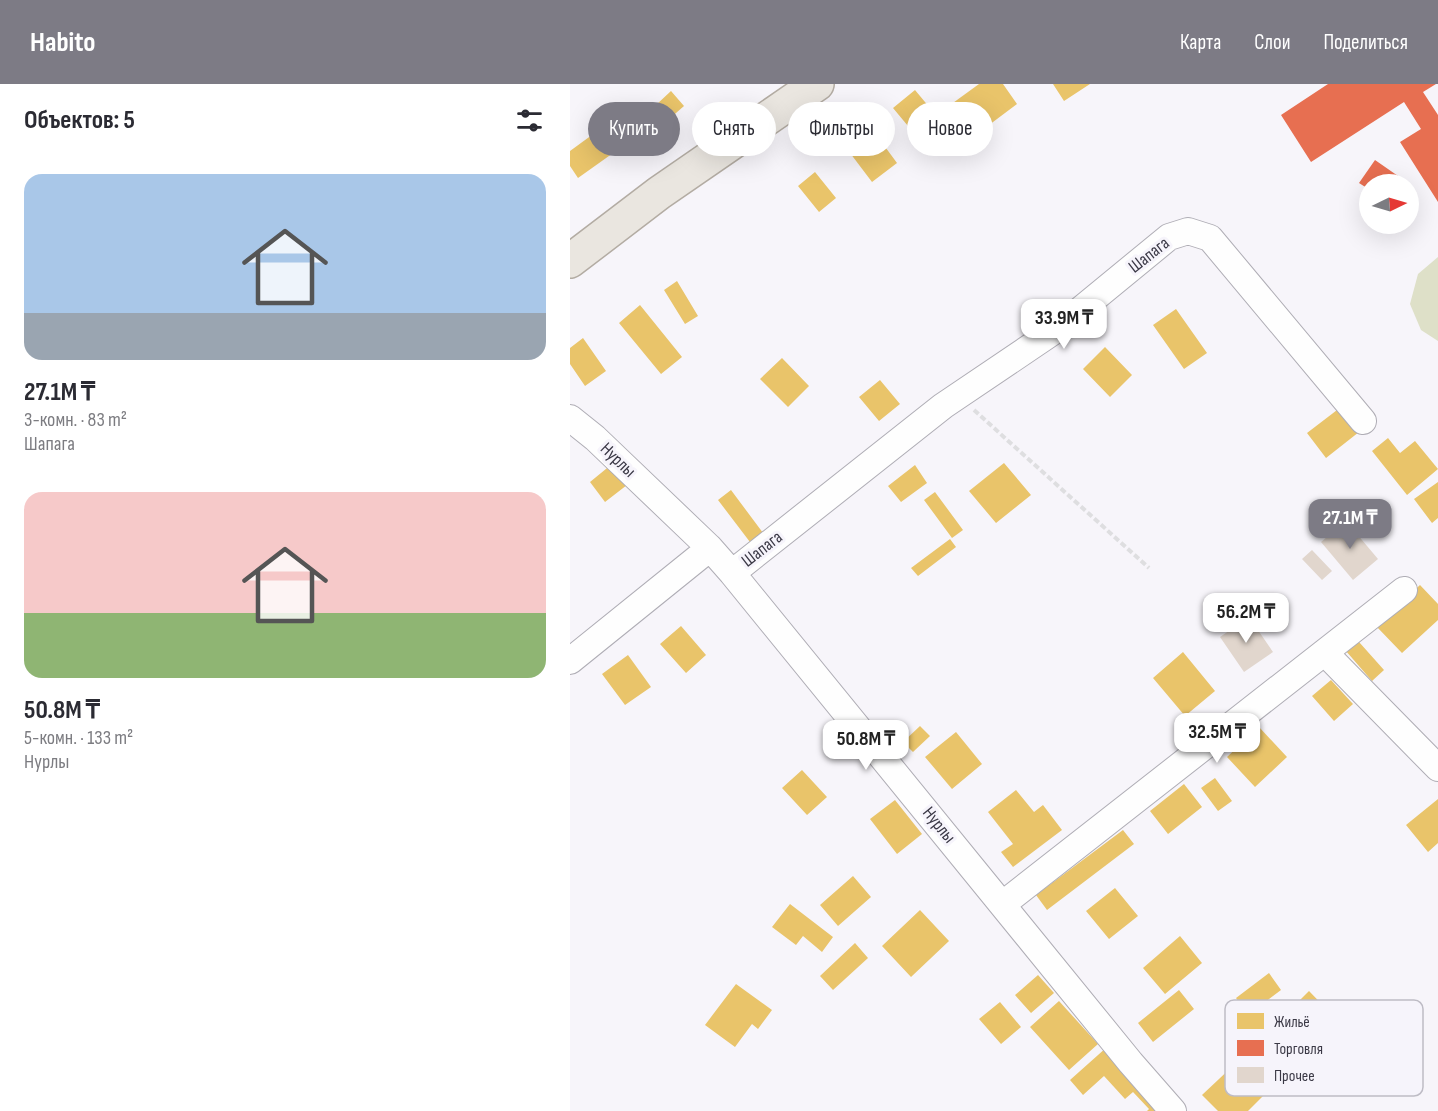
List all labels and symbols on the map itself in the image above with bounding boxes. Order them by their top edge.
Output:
north arrow [1359,174,1419,234]
street label: Шапага [1124,233,1174,277]
pin: 33.9M ₸ [1009,299,1119,350]
street label: Нурлы [596,438,640,482]
pin: 27.1M ₸ [1295,499,1405,550]
street label: Шапага [737,527,787,571]
pin: 56.2M ₸ [1191,593,1301,644]
pin: 32.5M ₸ [1162,713,1272,764]
pin: 50.8M ₸ [811,720,921,771]
street label: Нурлы [918,803,960,847]
legend [1225,1000,1423,1096]
text: Жильё [1274,1013,1310,1032]
text: Торговля [1274,1040,1323,1059]
text: Прочее [1274,1067,1315,1086]

